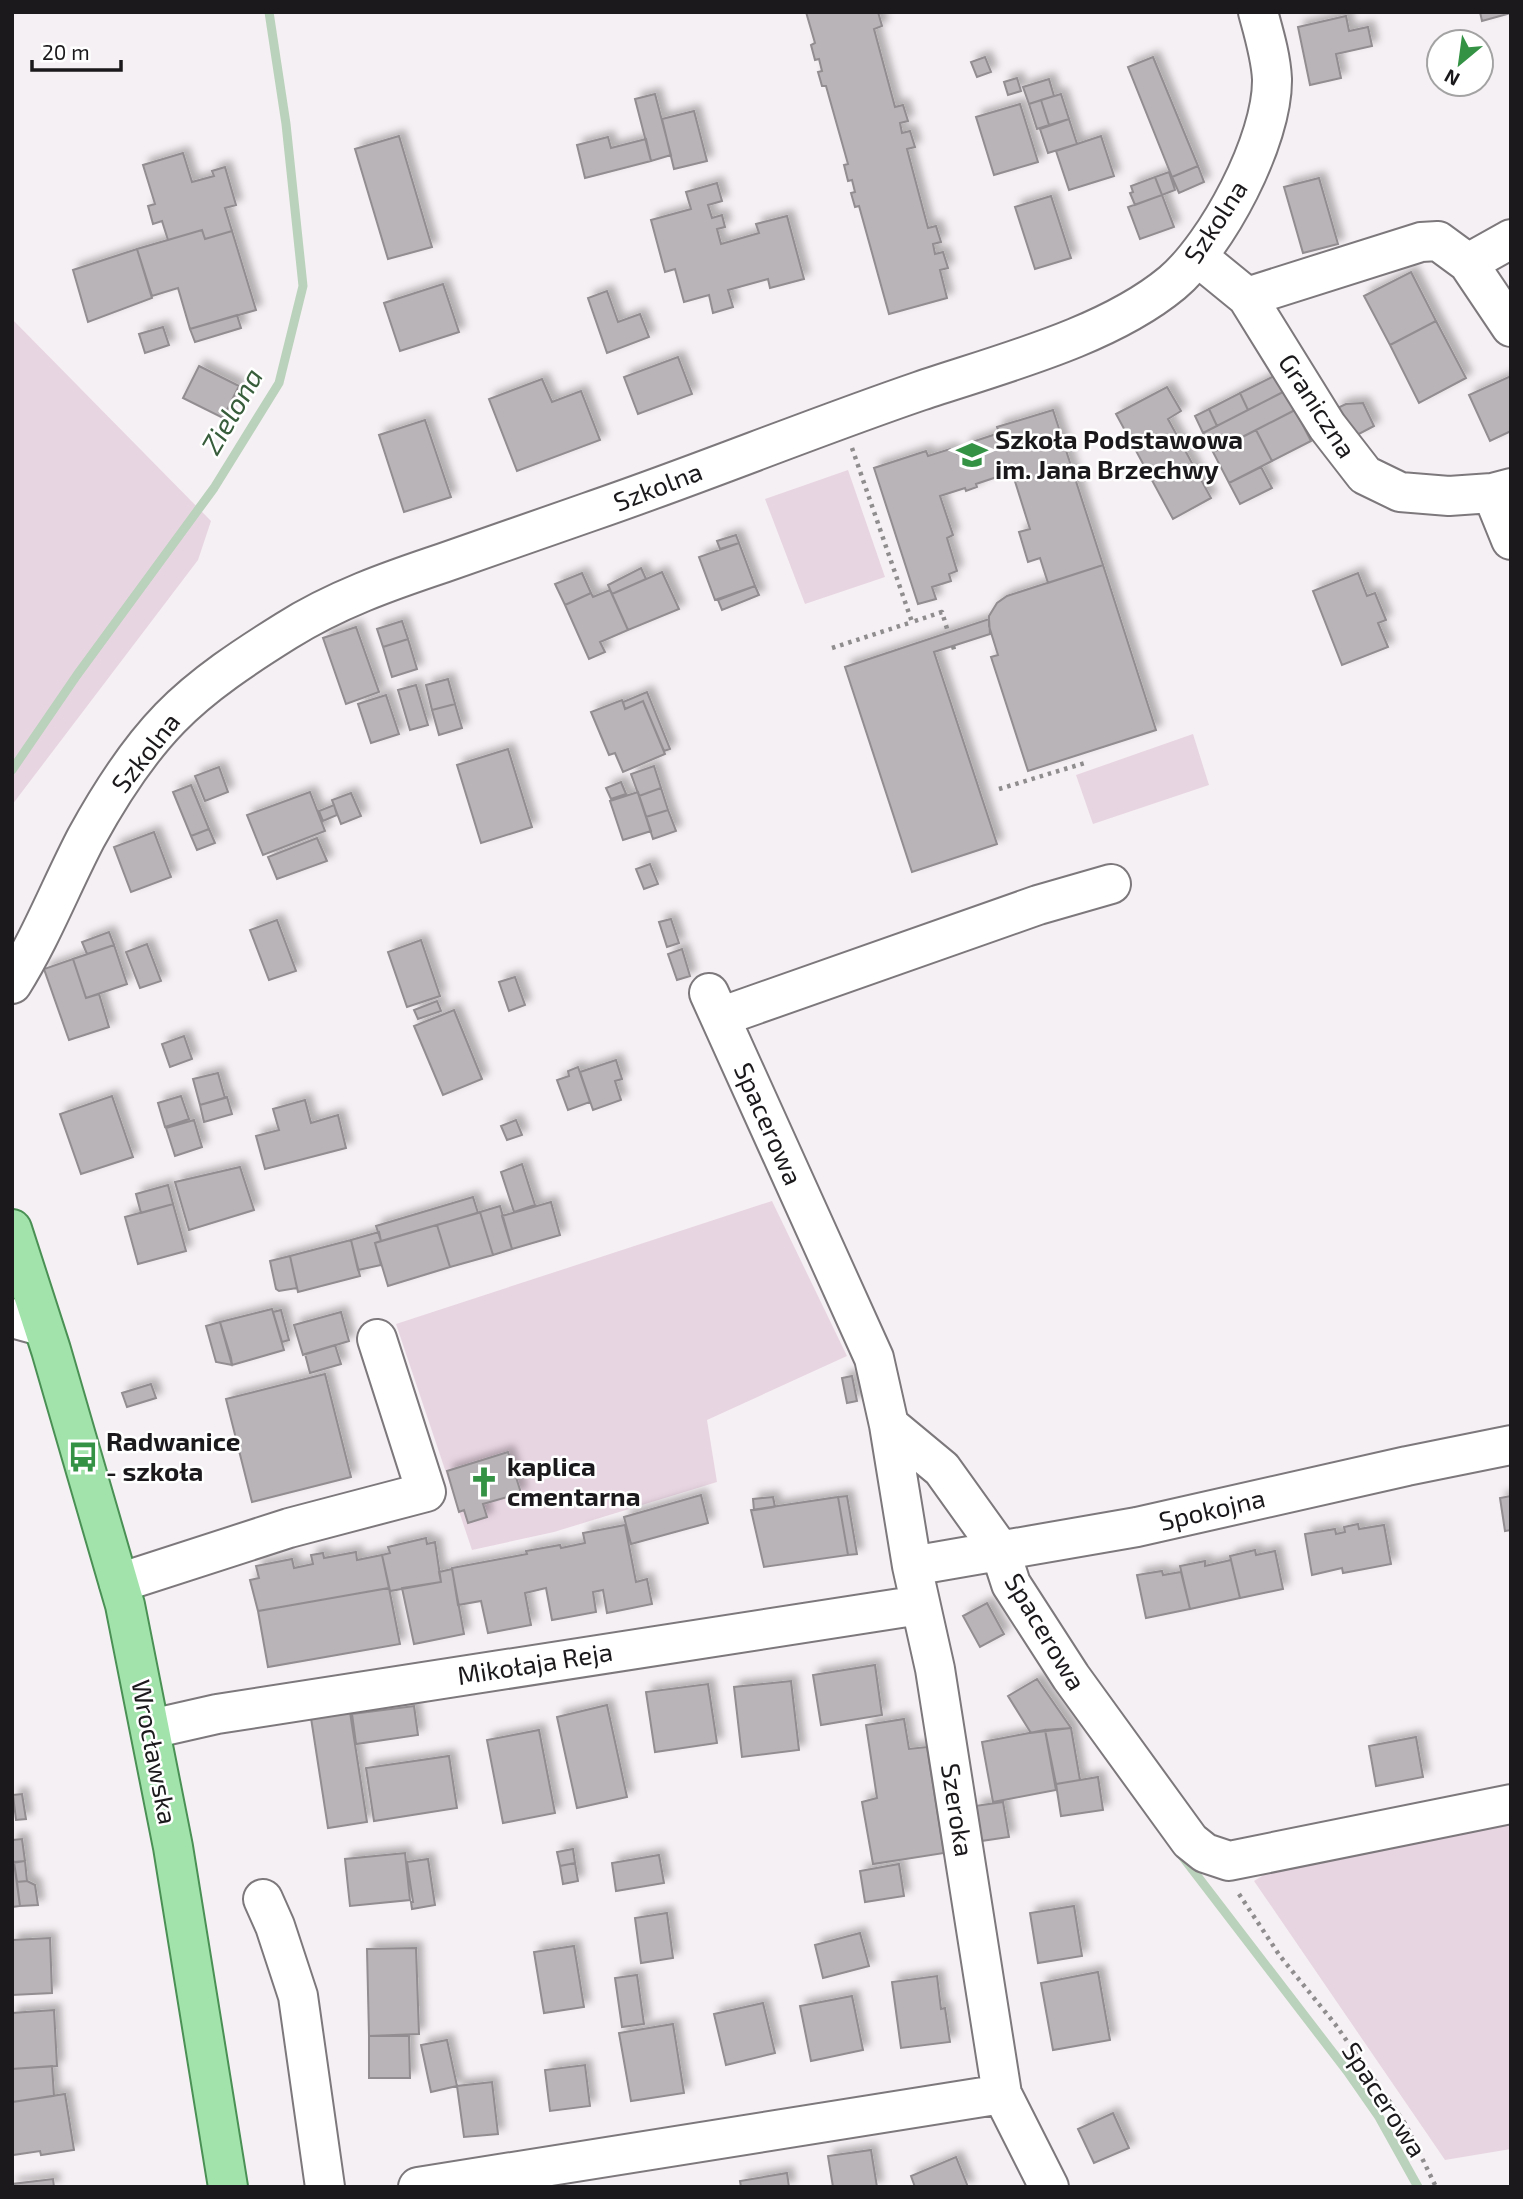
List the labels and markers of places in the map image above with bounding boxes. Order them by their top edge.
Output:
place label: Szkoła Podstawowa im. Jana Brzechwy [995,423,1243,485]
school or university icon: Szkoła Podstawowa im. Jana Brzechwy [955,438,989,472]
place label: Radwanice - szkoła [106,1425,241,1486]
bus stop icon: Radwanice - szkoła [66,1440,100,1474]
place label: kaplica cmentarna [507,1450,640,1511]
church icon: kaplica cmentarna [467,1465,501,1499]

